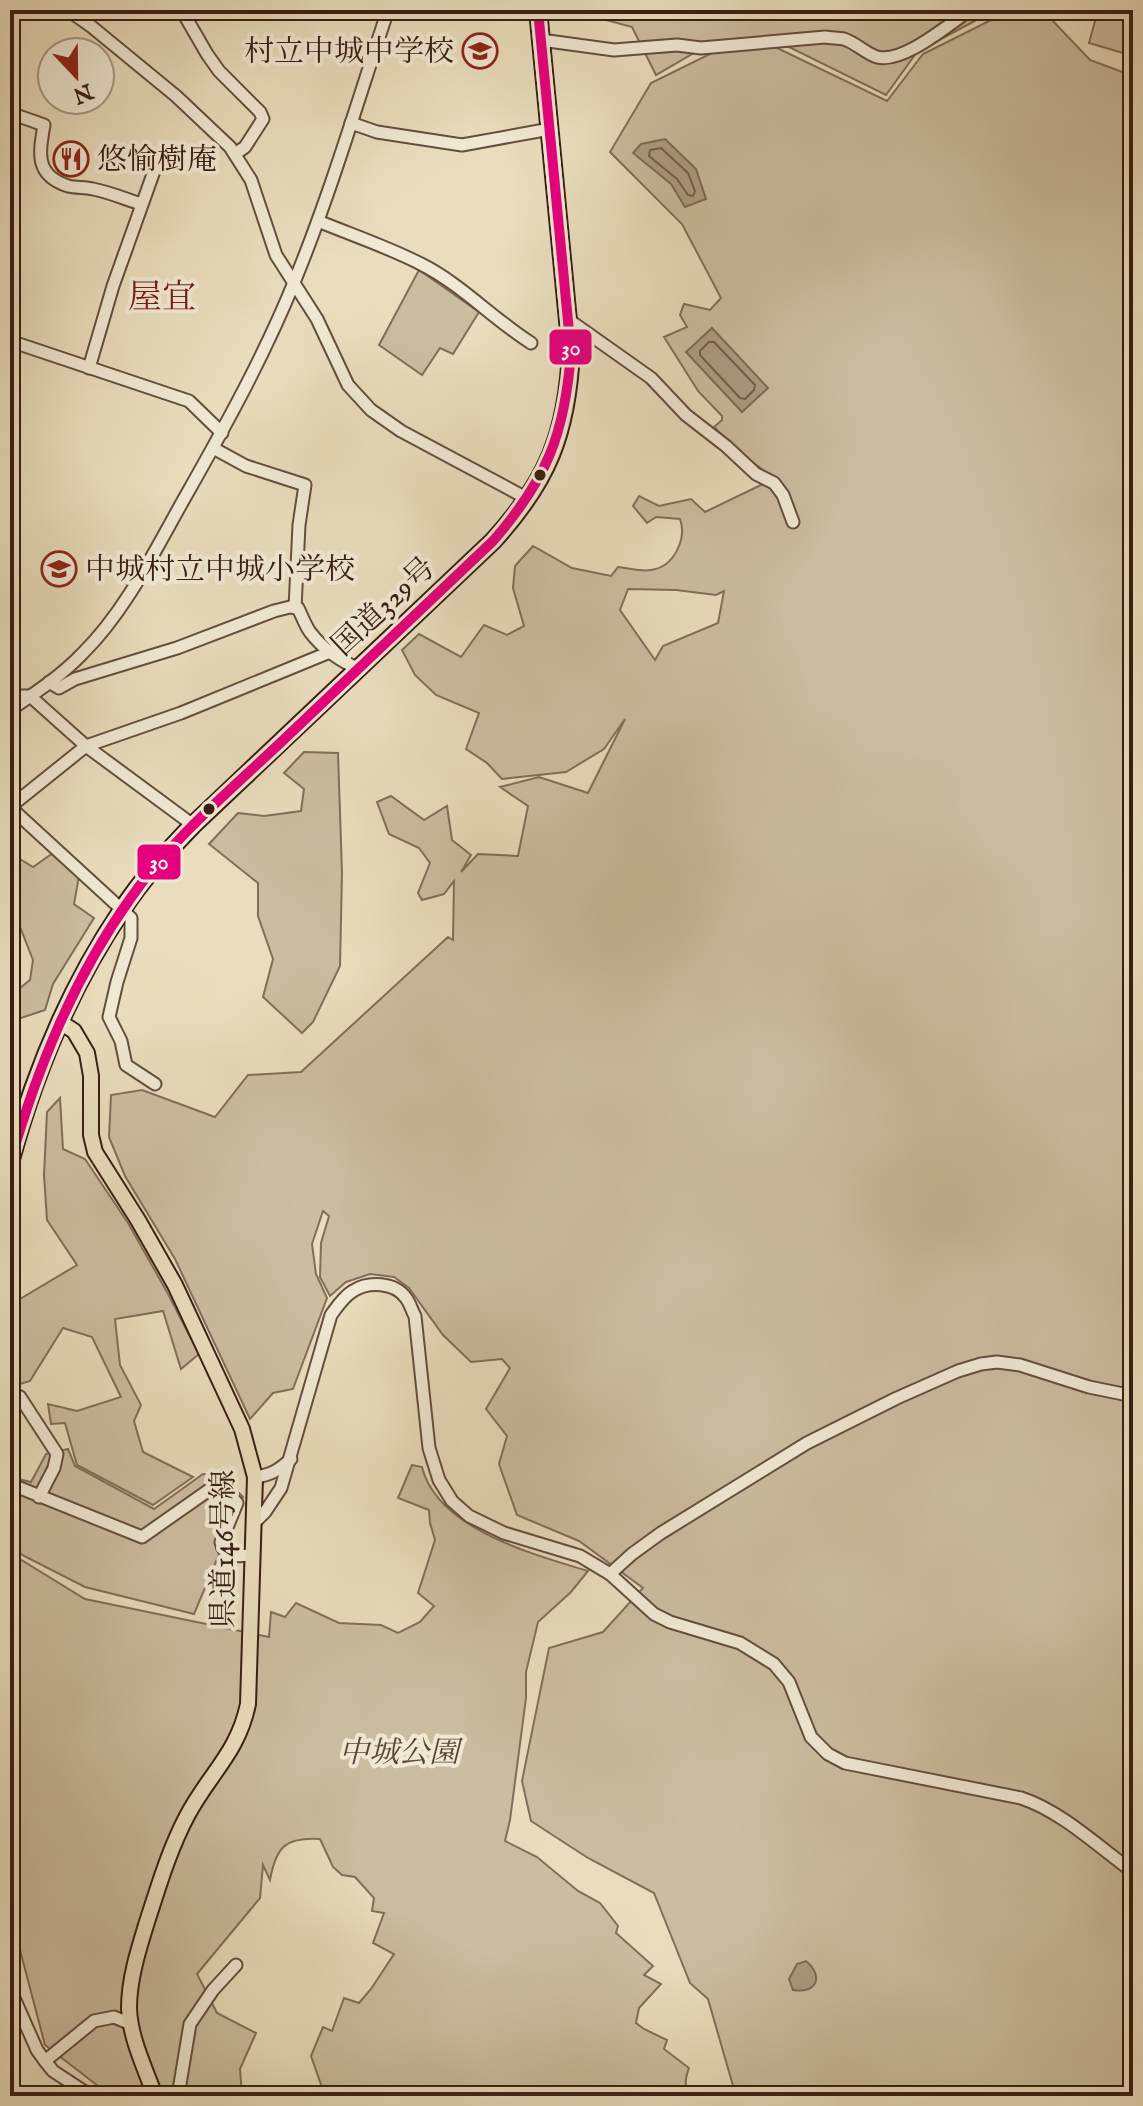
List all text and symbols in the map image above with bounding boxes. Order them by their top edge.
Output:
school or university icon: 村立中城中学校 [461,32,499,70]
place label: 村立中城中学校 [244,34,454,72]
north arrow [36,36,116,116]
text: N [69,76,98,109]
restaurant icon: 悠愉樹庵 [52,140,90,178]
place label: 悠愉樹庵 [97,142,217,180]
district label: 屋宜 [128,277,196,320]
line badge: 30 [548,328,593,366]
text: 30 [561,335,581,363]
unlabelled marker [532,467,548,483]
school or university icon: 中城村立中城小学校 [40,550,78,588]
street label: 国道329号 [324,550,444,665]
place label: 中城村立中城小学校 [85,552,355,590]
unlabelled marker [201,801,217,817]
line badge: 30 [136,843,182,881]
text: 30 [149,849,169,877]
street label: 県道146号線 [206,1470,244,1628]
park label: 中城公園 [339,1735,464,1773]

